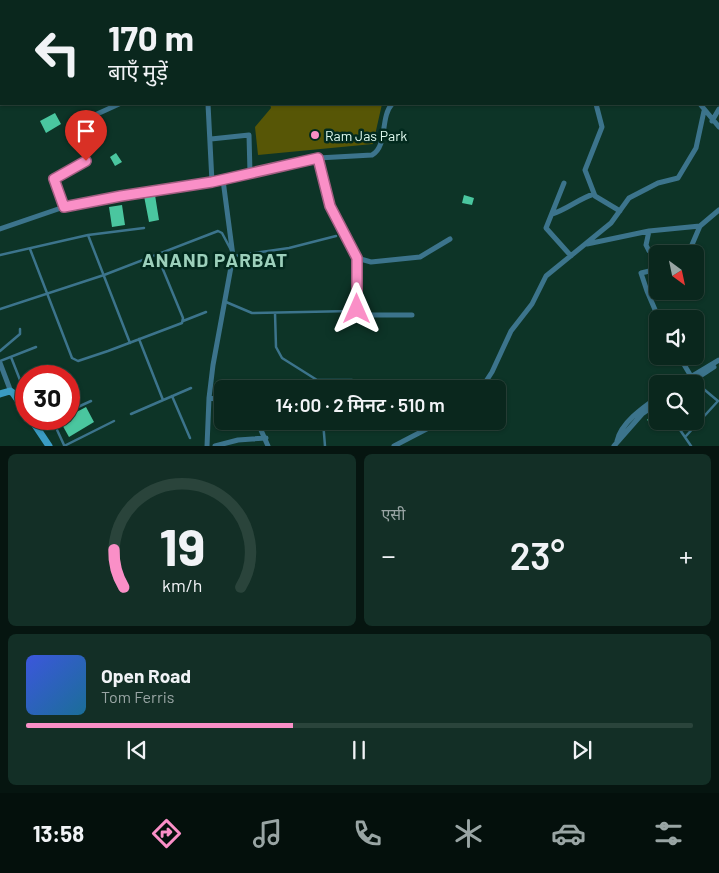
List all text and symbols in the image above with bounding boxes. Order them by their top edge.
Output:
text: 170 m [108,16,194,58]
icon: left [25,20,90,85]
text: बाएँ मुड़ें [108,58,168,84]
pin [65,110,107,161]
icon: arrive [72,117,100,145]
place label: Ram Jas Park [325,127,407,144]
marker: Ram Jas Park [309,129,321,141]
north arrow [649,245,704,300]
map controls [649,245,704,430]
district label: ANAND PARBAT [142,248,288,271]
position arrow [330,282,382,334]
button: sound [649,310,704,365]
speed limit sign: 30 [15,365,80,430]
button: search [649,375,704,430]
text: 14:00 · 2 मिनट · 510 m [275,393,445,416]
text: एसी [382,504,405,523]
text: 19 [159,514,205,576]
text: 23° [510,532,565,578]
text: − [382,538,396,572]
text: + [679,538,693,572]
text: km/h [162,574,202,596]
text: Open Road [101,664,191,687]
text: Tom Ferris [101,687,175,706]
icon: previous [123,736,151,764]
icon: pause [345,736,373,764]
icon: next [568,736,596,764]
icon: directions [149,816,184,851]
icon: music [250,816,285,851]
icon: phone [350,816,385,851]
icon: climate [451,816,486,851]
icon: car [551,816,586,851]
icon: filters [651,816,686,851]
text: 13:58 [33,820,84,846]

